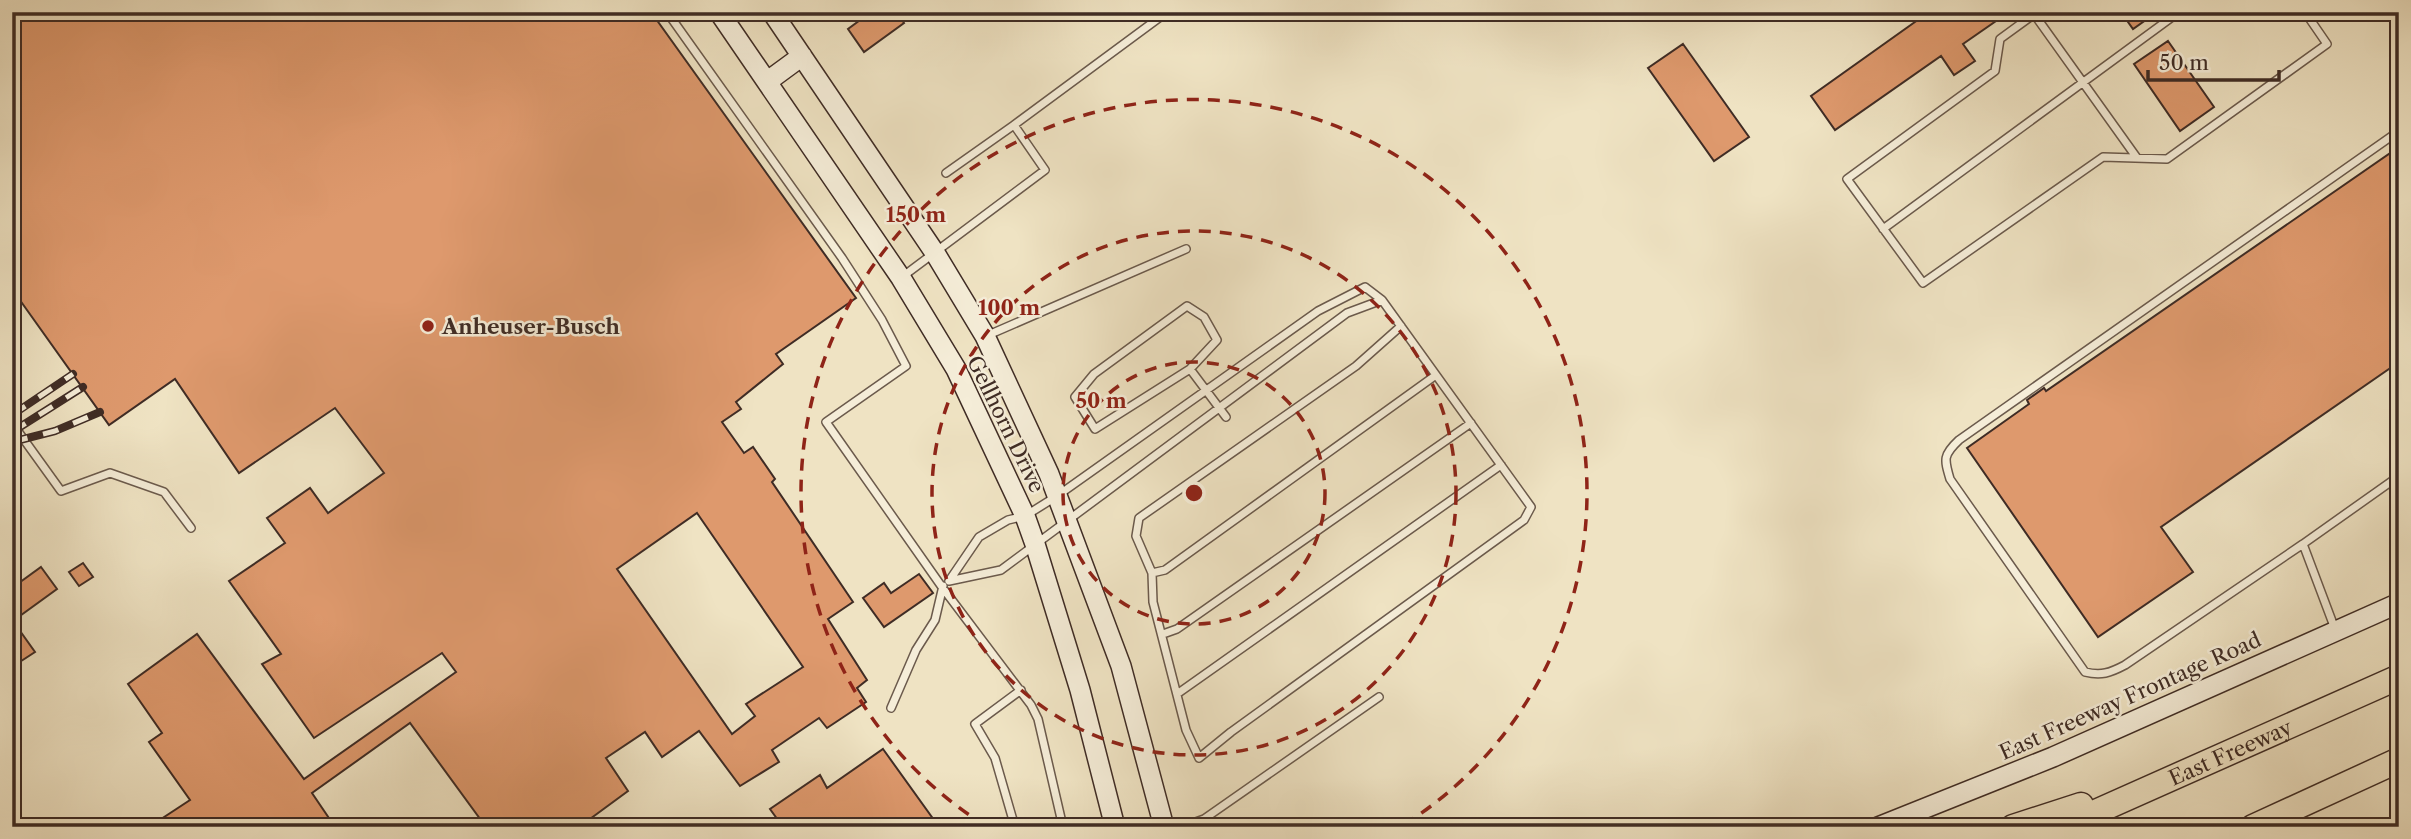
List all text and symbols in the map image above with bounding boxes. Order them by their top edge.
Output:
scale bar [2148,38,2280,82]
text: 50 m [2159,50,2209,75]
text: 150 m [886,202,946,227]
text: 100 m [978,295,1040,320]
place label: Anheuser-Busch [441,314,620,339]
marker: Anheuser-Busch [420,318,436,334]
street label: Gellhorn Drive [962,351,1050,497]
text: 50 m [1075,388,1127,413]
centre of rings [1182,481,1206,505]
street label: East Freeway Frontage Road [1995,627,2265,765]
street label: East Freeway [2165,714,2295,790]

